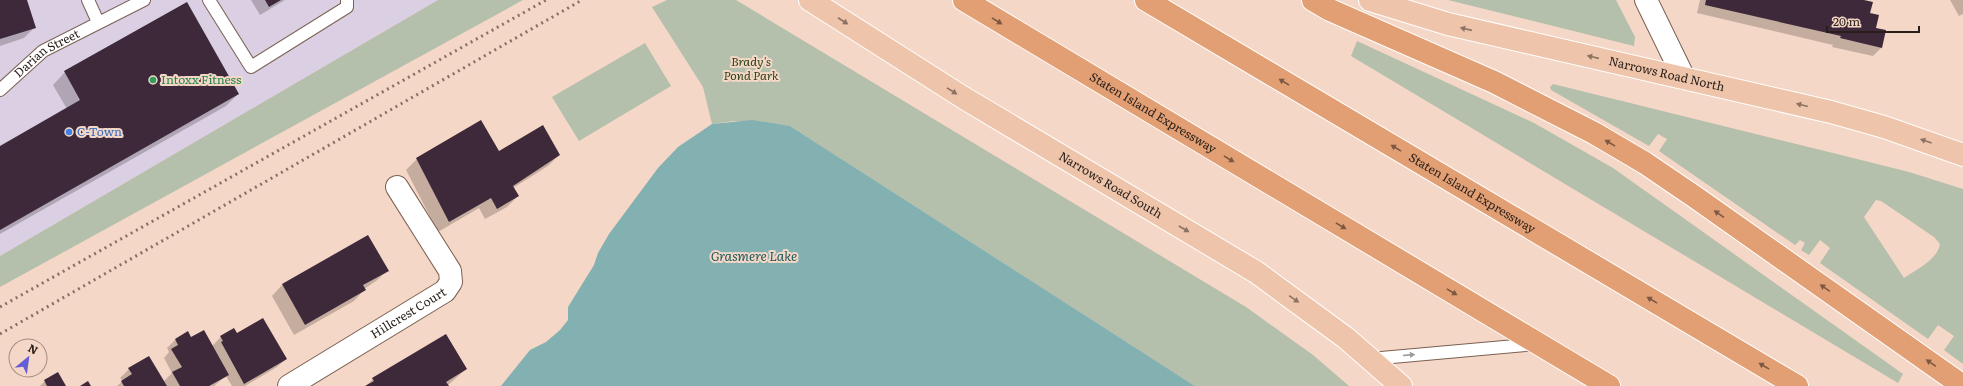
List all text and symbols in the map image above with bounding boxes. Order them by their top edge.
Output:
scale bar [1827,8,1919,34]
text: 20 m [1833,12,1860,30]
one-way arrow [837,17,848,25]
one-way arrow [991,17,1003,24]
street label: Darian Street [9,24,83,81]
one-way arrow [1460,25,1472,31]
street label: Narrows Road North [1607,51,1727,95]
park label: Brady's Pond Park [723,52,779,84]
one-way arrow [1587,54,1599,60]
street label: Staten Island Expressway [1087,67,1220,157]
place label: Intoxx Fitness [161,70,242,88]
marker: Intoxx Fitness [148,75,158,85]
one-way arrow [1278,78,1290,85]
one-way arrow [947,87,957,95]
one-way arrow [1795,102,1808,108]
place label: C-Town [77,122,122,140]
marker: C-Town [64,127,74,137]
one-way arrow [1920,138,1932,144]
one-way arrow [1604,139,1616,146]
one-way arrow [1390,144,1402,151]
street label: Narrows Road South [1056,146,1166,222]
street label: Staten Island Expressway [1406,148,1539,237]
one-way arrow [1223,156,1235,163]
one-way arrow [1713,210,1724,218]
one-way arrow [1335,222,1347,229]
one-way arrow [1178,226,1190,233]
water label: Grasmere Lake [711,246,797,265]
street label: Hillcrest Court [367,282,449,342]
one-way arrow [1820,284,1830,292]
one-way arrow [1446,289,1458,296]
one-way arrow [1288,295,1299,303]
one-way arrow [1646,296,1658,303]
north arrow [8,338,48,378]
text: N [25,339,41,358]
one-way arrow [1403,352,1415,359]
one-way arrow [1926,360,1936,368]
one-way arrow [1758,363,1770,370]

